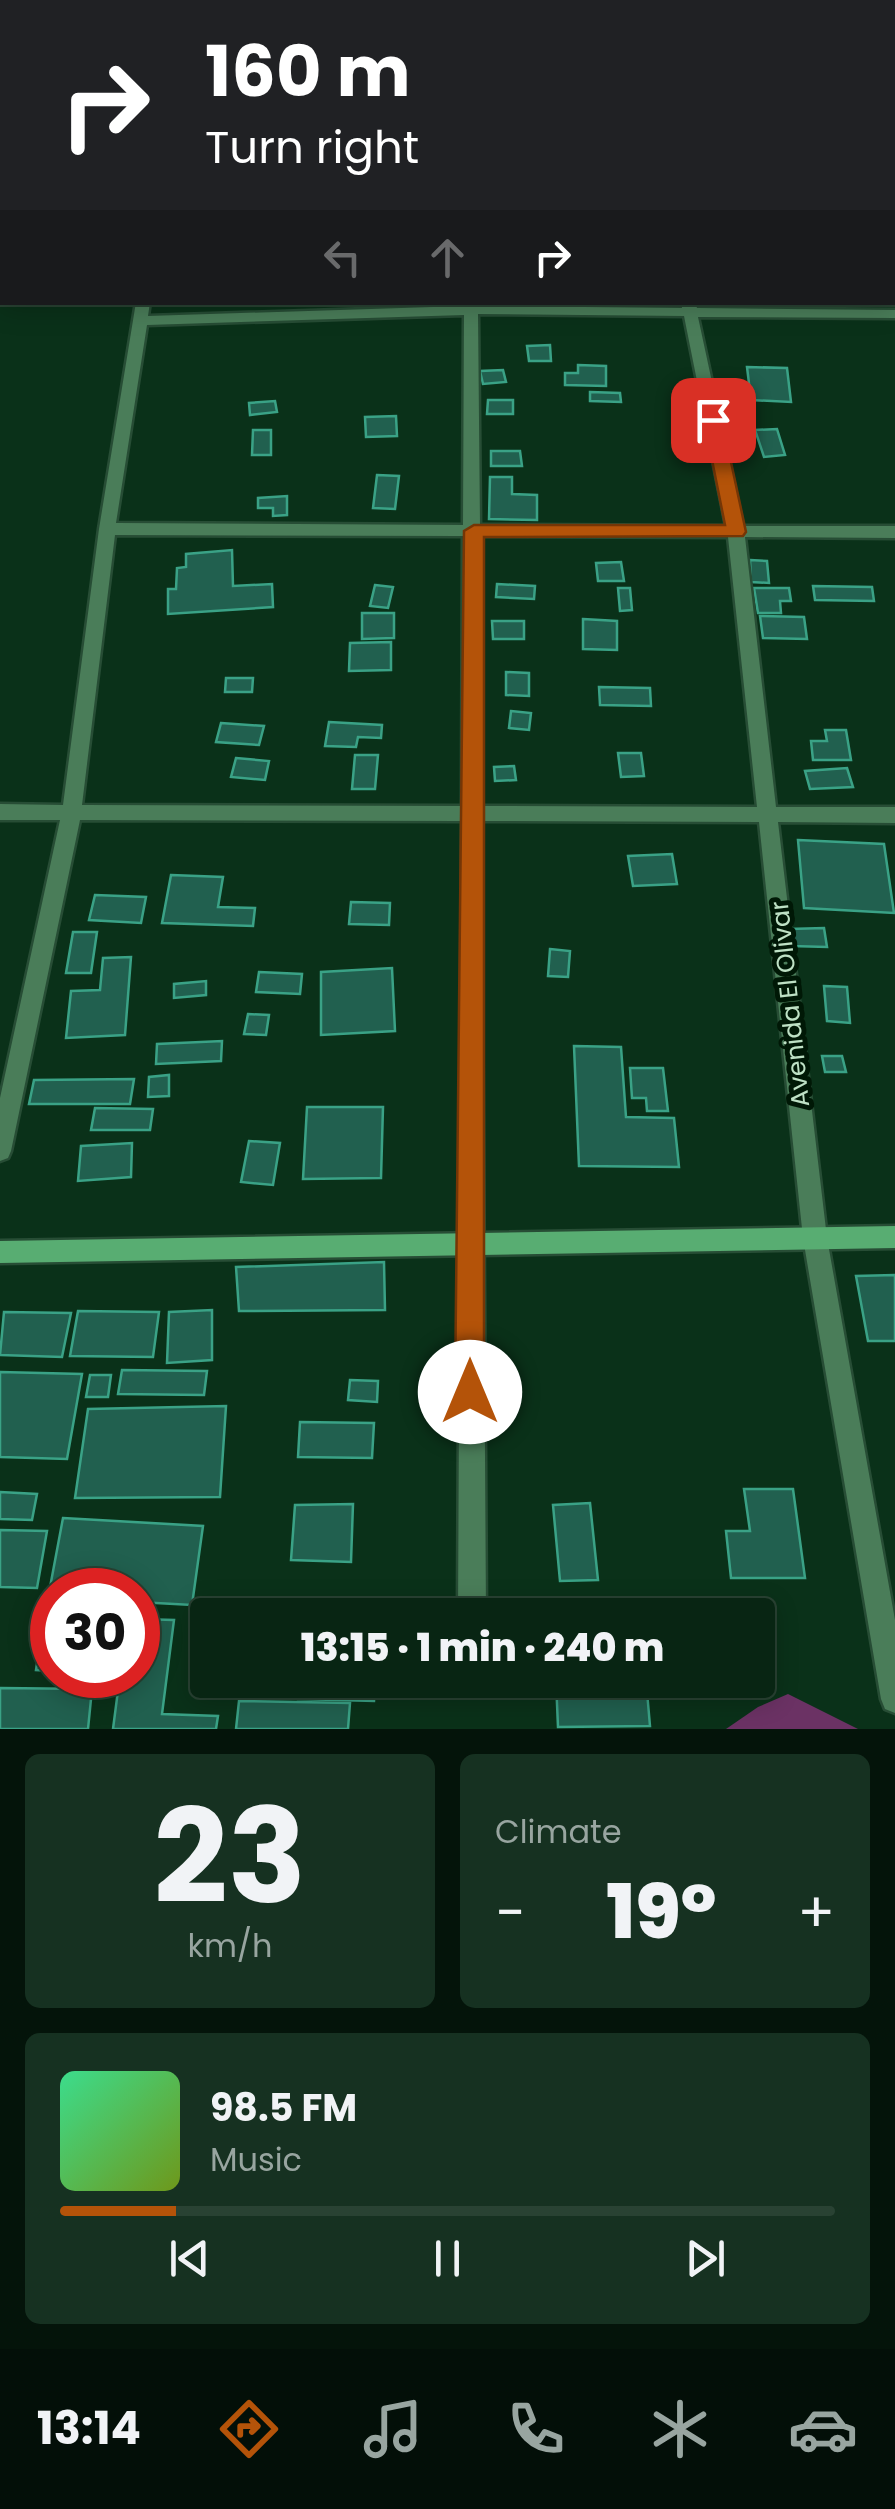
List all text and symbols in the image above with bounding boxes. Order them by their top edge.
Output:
text: 160 m [205,22,411,121]
icon: right [40,40,170,170]
text: Turn right [205,116,419,179]
icon: left [315,230,370,285]
icon: ahead [420,230,475,285]
icon: right [525,230,580,285]
pin [671,378,756,463]
icon: arrive [686,393,741,448]
street label: Avenida El Olivar [762,899,818,1109]
position arrow [418,1340,522,1444]
speed limit sign: 30 [30,1568,160,1698]
text: 13:15 · 1 min · 240 m [301,1621,664,1674]
text: 23 [154,1765,306,1948]
text: Climate [495,1809,622,1854]
text: 19° [606,1859,717,1964]
text: − [495,1874,525,1951]
text: + [797,1874,835,1951]
text: km/h [187,1923,273,1968]
text: 98.5 FM [210,2081,357,2134]
text: Music [210,2137,302,2182]
icon: previous [162,2231,217,2286]
icon: pause [420,2231,475,2286]
icon: next [678,2231,733,2286]
icon: directions [214,2394,284,2464]
icon: music [358,2394,428,2464]
icon: phone [501,2394,571,2464]
icon: climate [645,2394,715,2464]
icon: car [788,2394,858,2464]
text: 13:14 [37,2397,141,2460]

